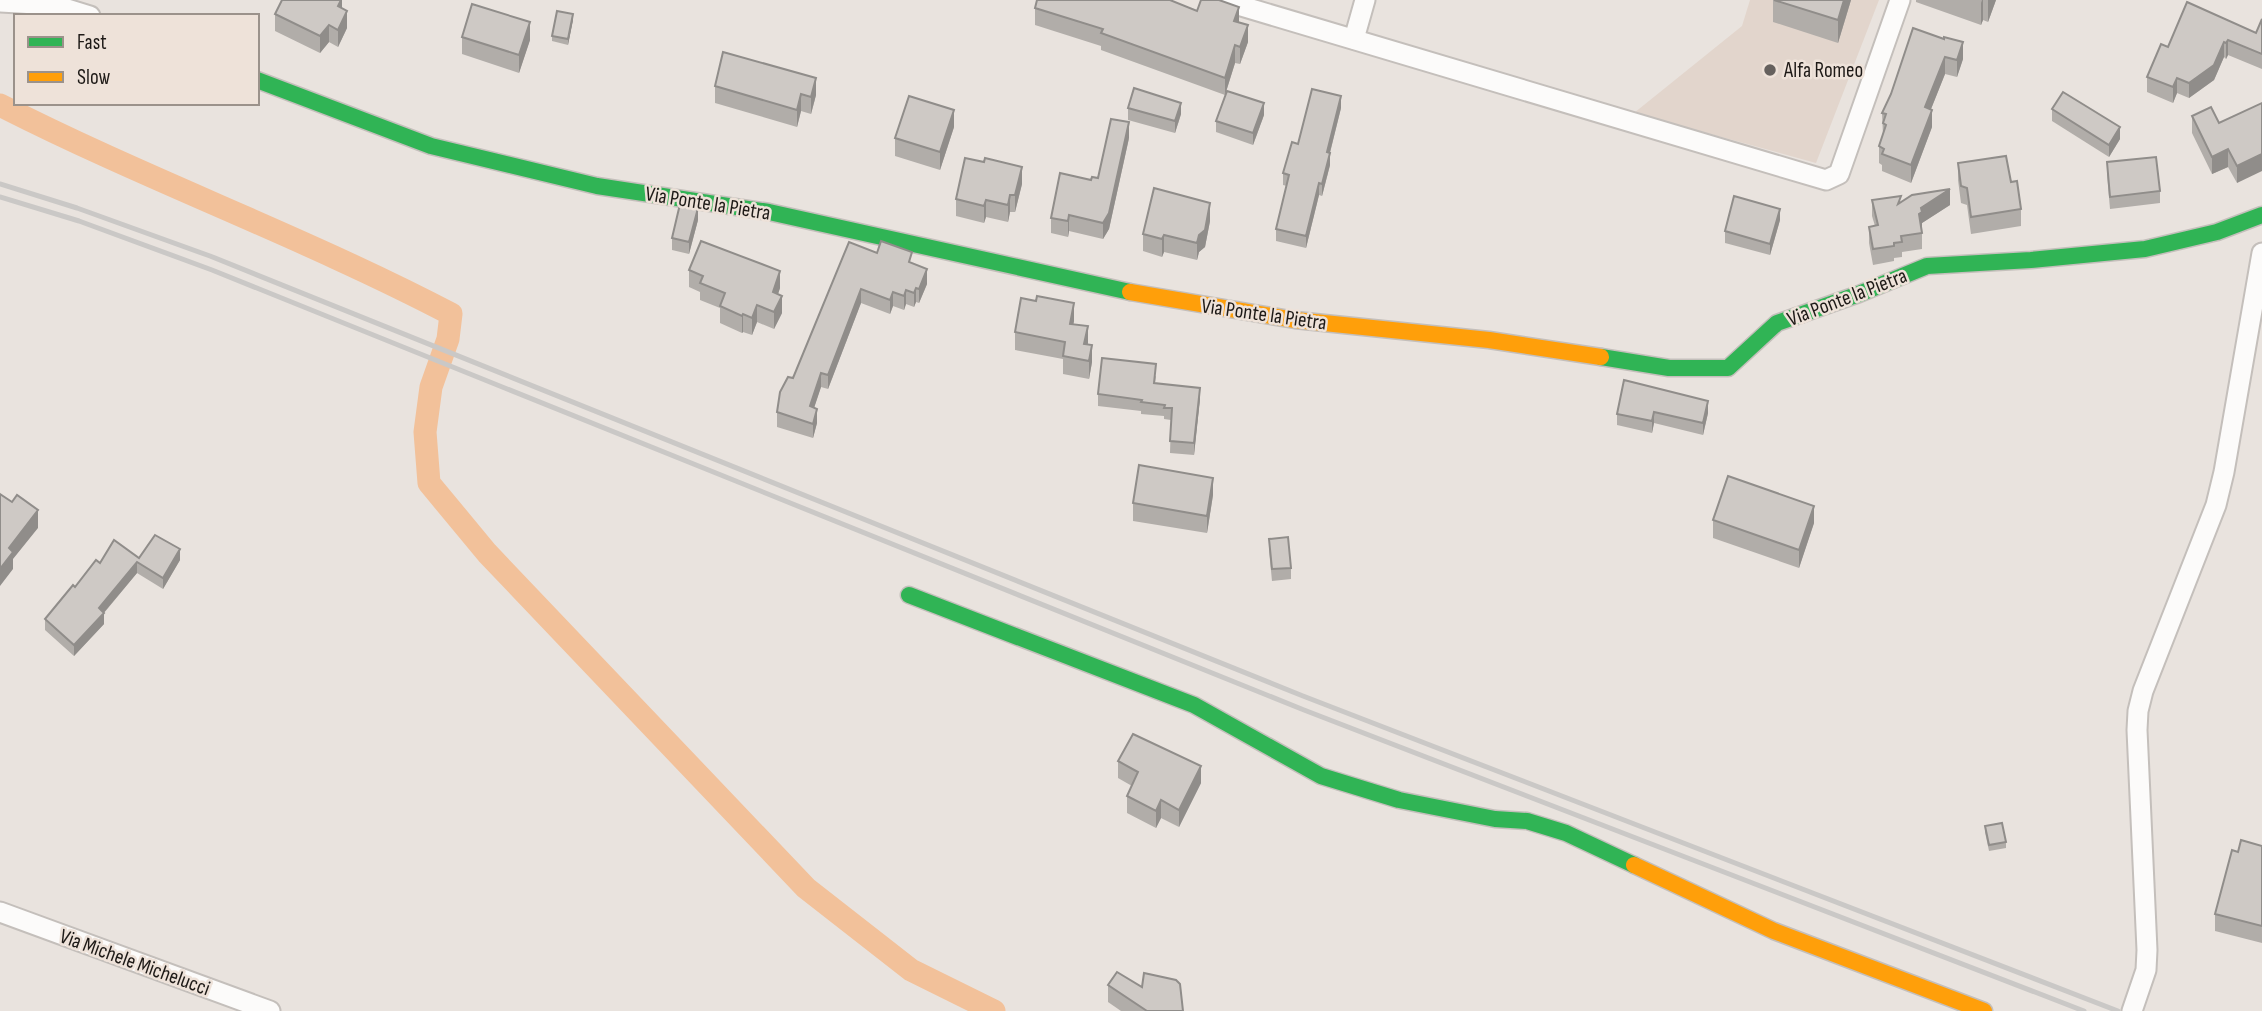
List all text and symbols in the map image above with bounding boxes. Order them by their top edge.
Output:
legend [14,14,259,105]
text: Fast [77,30,107,55]
place label: Alfa Romeo [1783,58,1863,83]
marker: Alfa Romeo [1762,62,1778,78]
text: Slow [77,65,111,90]
street label: Via Ponte la Pietra [644,181,772,226]
street label: Via Ponte la Pietra [1784,263,1911,332]
street label: Via Ponte la Pietra [1200,293,1328,336]
street label: Via Michele Michelucci [56,924,213,1001]

